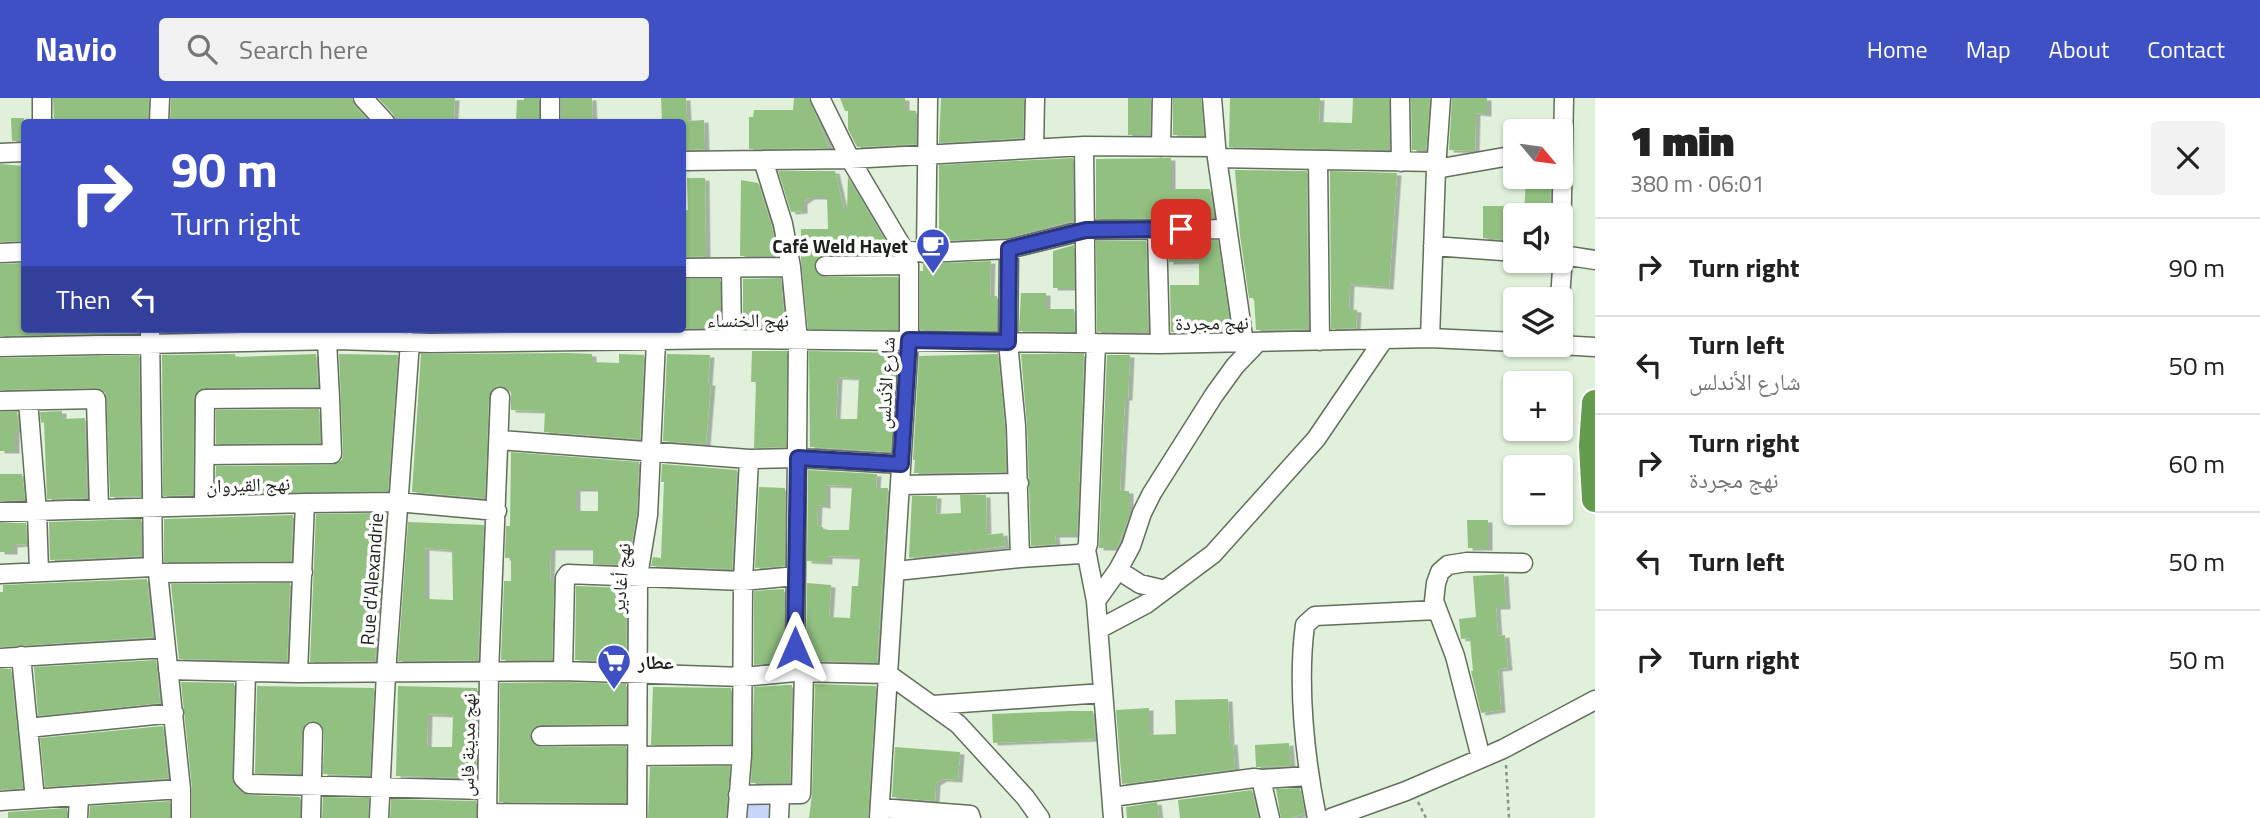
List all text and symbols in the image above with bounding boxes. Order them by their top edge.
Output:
search box [159,18,649,81]
text: Navio [35,24,117,74]
icon: search [183,30,221,68]
text: Search here [239,30,368,69]
text: Home [1867,31,1928,67]
text: Map [1966,31,2011,67]
text: About [2049,31,2109,67]
text: Contact [2147,31,2225,67]
text: 1 min [1630,108,1734,172]
north arrow [1503,119,1573,189]
map controls [1503,119,1573,525]
button: close [2151,121,2225,195]
text: 90 m [171,131,278,206]
icon: right [56,147,147,238]
text: 380 m · 06:01 [1630,166,1765,201]
text: Turn right [171,199,300,247]
pin [1151,199,1211,259]
button: sound [1503,203,1573,273]
icon: arrive [1162,210,1200,248]
cafe icon: Café Weld Hayet [914,226,952,275]
place label: Café Weld Hayet [772,231,908,260]
icon: right [1630,248,1668,286]
text: Turn right [1689,248,1800,287]
text: 90 m [2168,248,2225,287]
text: Then [56,280,111,319]
icon: left [125,280,163,318]
button: layers [1503,287,1573,357]
street label: نهج الخنساء [707,305,789,334]
street label: نهج مجردة [1175,307,1249,337]
text: Turn left [1689,325,1784,364]
street label: شارع الأندلس [868,336,902,430]
icon: left [1630,346,1668,384]
text: 50 m [2168,346,2225,385]
text: شارع الأندلس [1689,364,1801,399]
button: + [1503,371,1573,441]
text: Turn right [1689,423,1800,462]
icon: right [1630,444,1668,482]
text: 60 m [2168,444,2225,483]
button: − [1503,455,1573,525]
text: نهج مجردة [1689,462,1778,497]
street label: نهج القيروان [205,468,291,500]
street label: Rue d'Alexandrie [352,512,390,646]
street label: نهج أغادير [602,542,638,615]
icon: left [1630,542,1668,580]
text: Turn left [1689,542,1784,581]
text: 50 m [2168,542,2225,581]
position arrow [758,611,832,685]
icon: right [1630,640,1668,678]
text: Turn right [1689,640,1800,679]
text: 50 m [2168,640,2225,679]
supermarket icon: عطار [595,642,633,691]
place label: عطار [637,647,674,676]
street label: نهج مدينة فاس [452,693,482,797]

